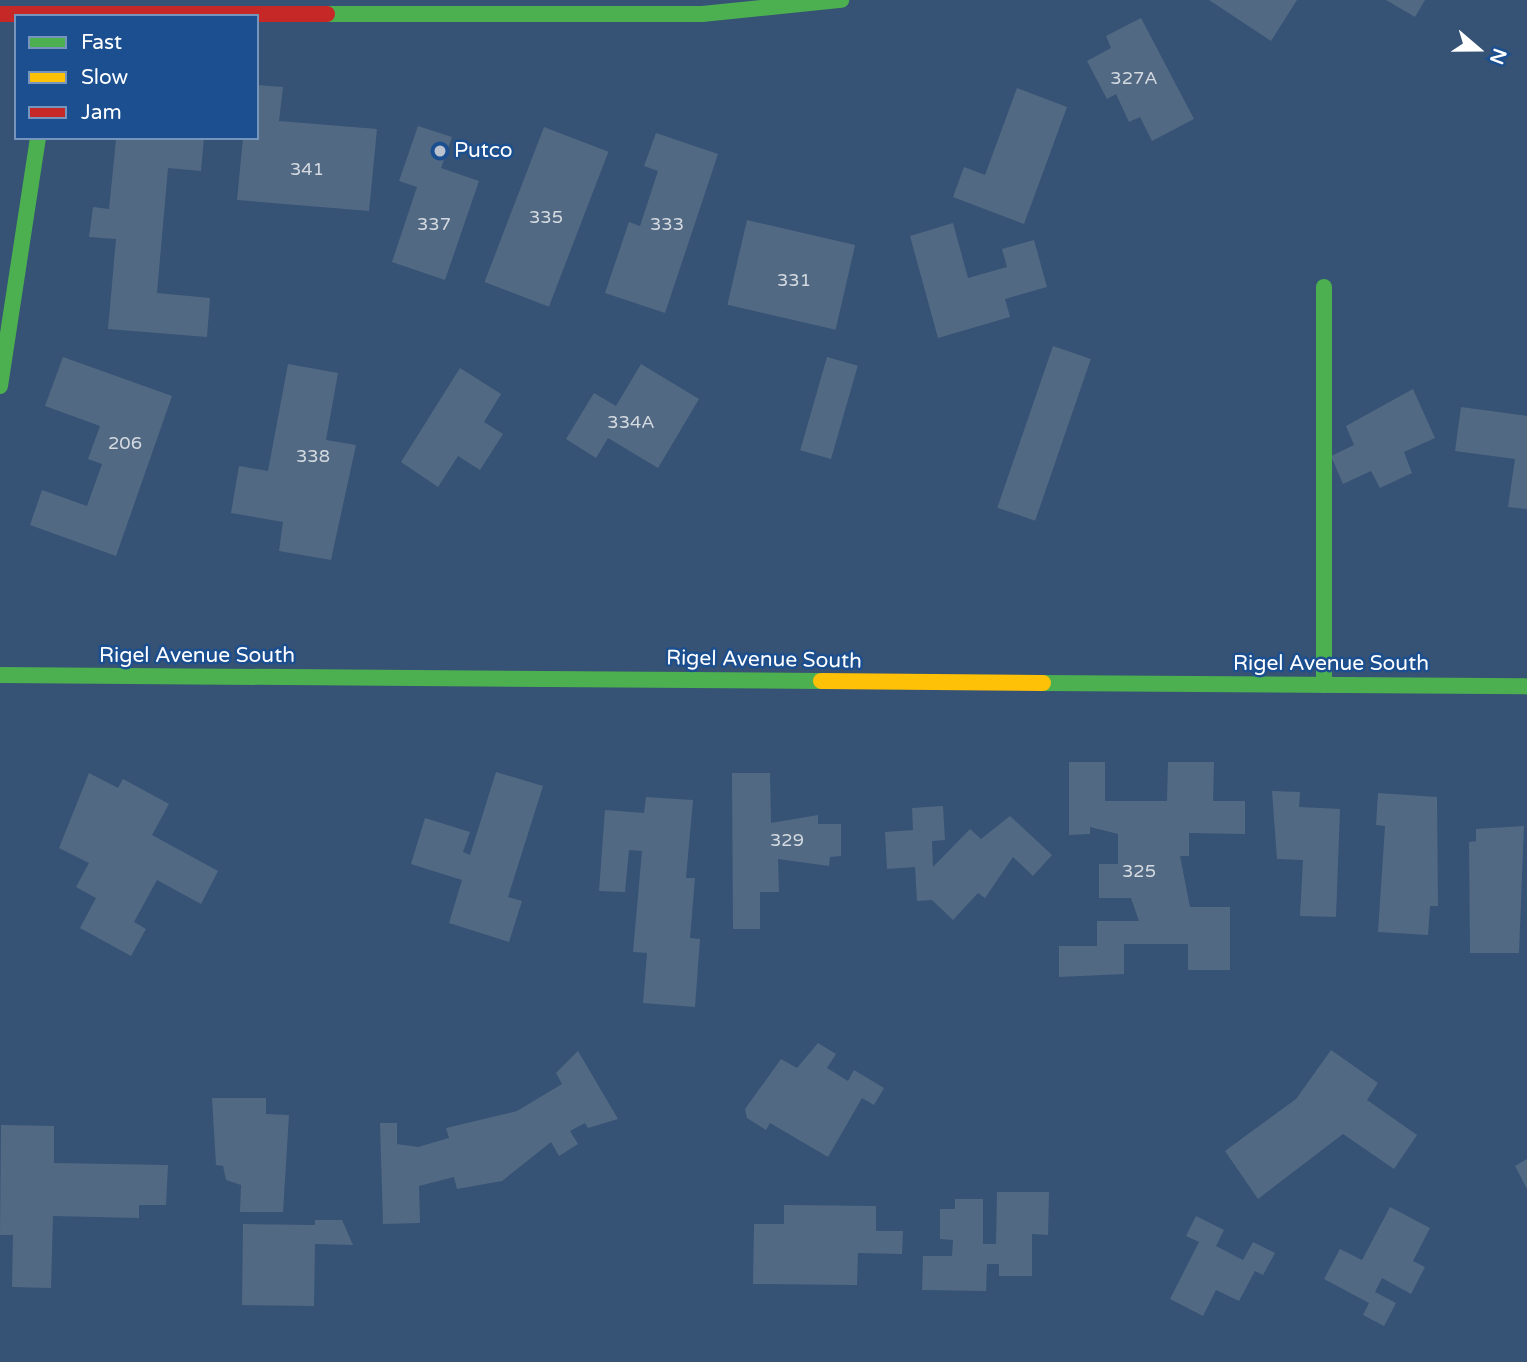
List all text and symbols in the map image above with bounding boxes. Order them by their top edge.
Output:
legend [14,14,259,140]
north arrow [1443,14,1513,84]
text: Fast [81,30,122,55]
text: N [1485,45,1511,67]
text: Slow [81,65,128,90]
house number: 327A [1110,67,1158,89]
text: Jam [81,100,122,125]
place label: Putco [454,138,513,164]
marker: Putco [432,143,448,159]
house number: 341 [290,158,324,180]
house number: 335 [529,206,563,228]
house number: 337 [417,213,451,235]
house number: 333 [650,213,684,235]
house number: 331 [777,269,811,291]
house number: 334A [607,411,655,433]
house number: 206 [108,432,142,454]
house number: 338 [296,445,330,467]
street label: Rigel Avenue South [99,643,295,669]
street label: Rigel Avenue South [666,646,862,674]
street label: Rigel Avenue South [1233,651,1429,677]
house number: 329 [770,829,804,851]
house number: 325 [1122,860,1156,882]

